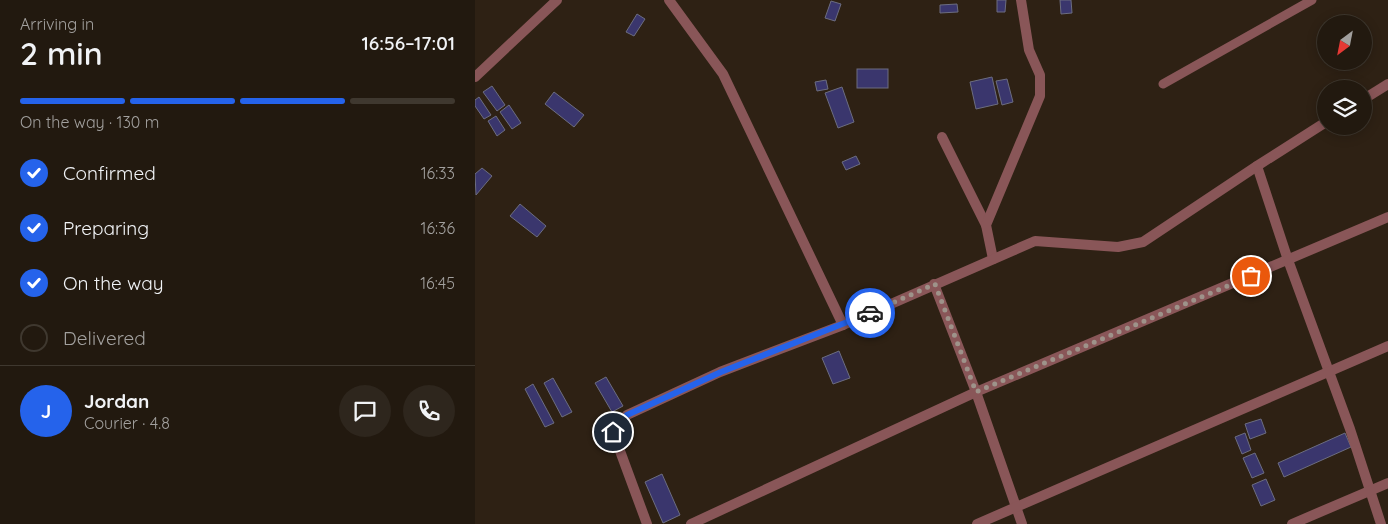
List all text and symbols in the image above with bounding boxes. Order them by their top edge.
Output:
text: Arriving in [20,14,94,34]
north arrow [1317,15,1373,70]
map controls [1317,15,1372,135]
text: 16:56–17:01 [362,31,455,55]
text: 2 min [20,33,103,73]
button: layers [1317,80,1372,135]
text: On the way · 130 m [20,112,159,132]
icon: check [20,159,48,187]
text: Confirmed [63,161,156,185]
text: 16:33 [421,163,455,183]
icon: check [20,214,48,242]
text: Preparing [63,216,149,240]
text: 16:36 [420,218,455,238]
pin [1230,255,1272,297]
icon: bag [1237,262,1265,290]
icon: check [20,269,48,297]
text: On the way [63,271,164,295]
text: 16:45 [420,273,455,293]
courier [845,288,895,338]
icon: car [856,299,884,327]
text: Delivered [63,326,146,350]
button: chat [339,385,391,437]
button: phone [403,385,455,437]
text: Jordan [84,389,149,413]
text: J [41,399,51,423]
pin [592,411,634,453]
text: Courier · 4.8 [84,413,170,433]
icon: home [599,418,627,446]

